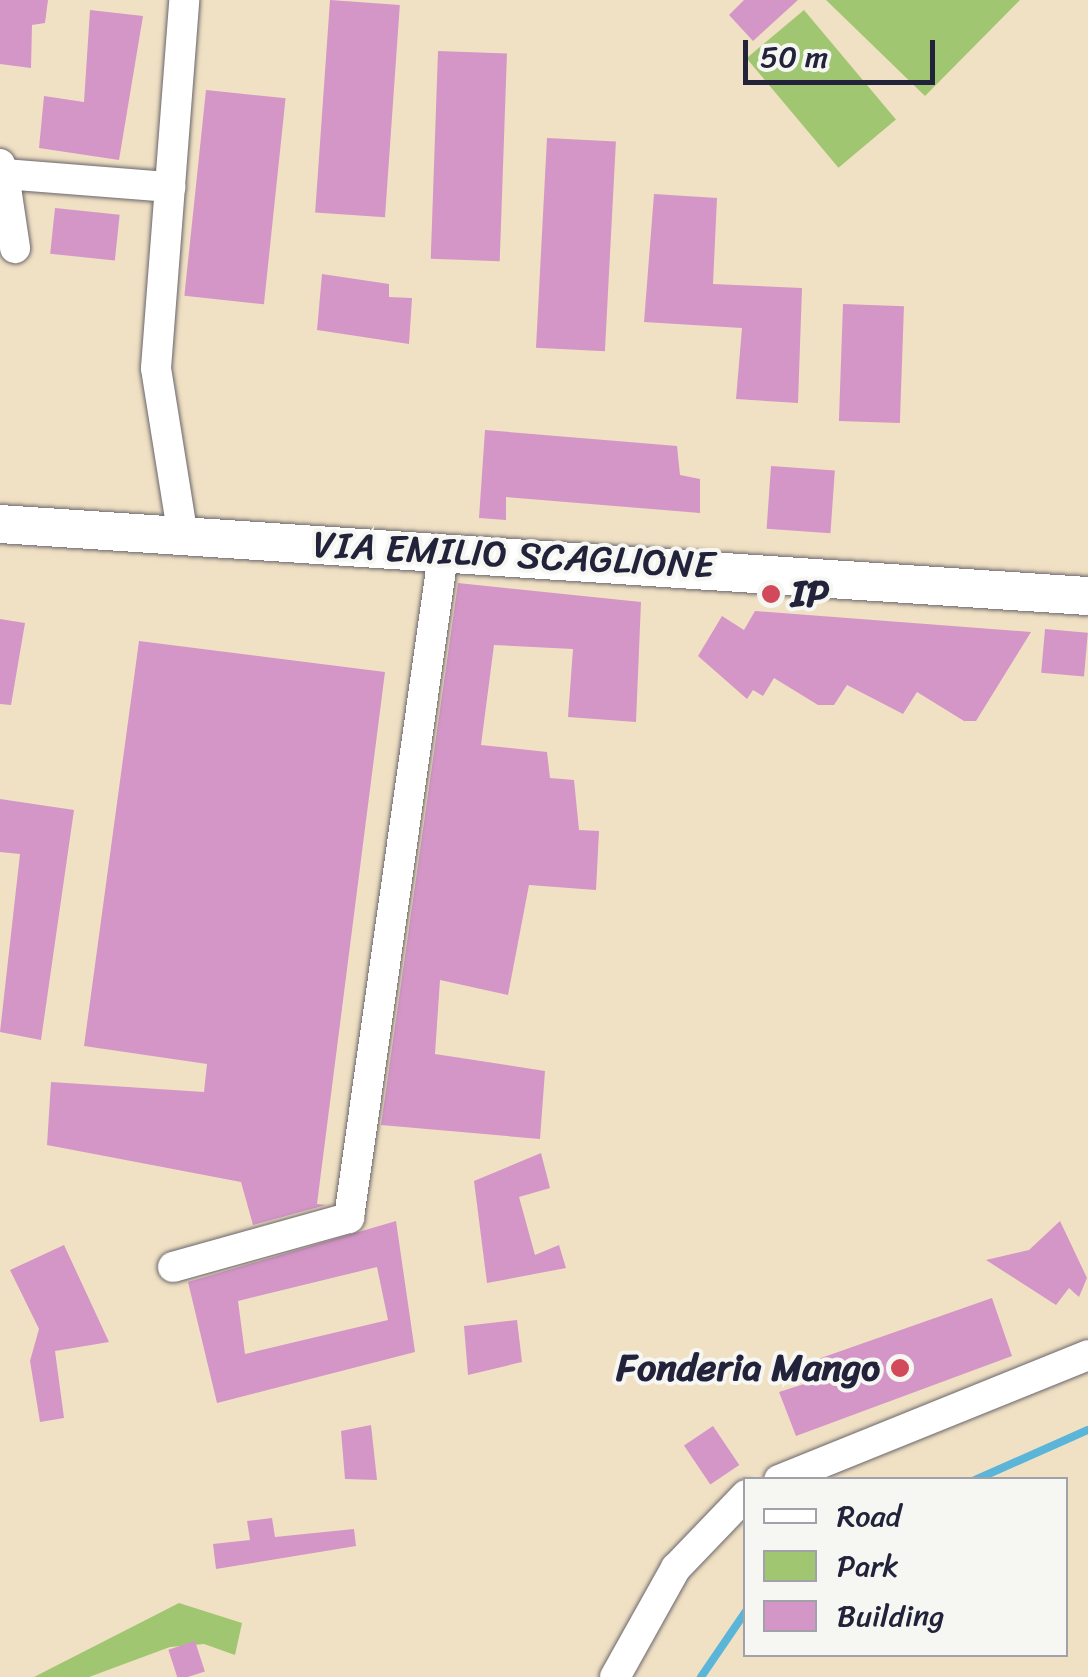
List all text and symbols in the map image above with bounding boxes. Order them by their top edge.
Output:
scale bar [748,20,940,82]
text: 50 m [760,30,828,84]
street label: VIA EMILIO SCAGLIONE [314,522,714,588]
place label: IP [791,571,829,617]
marker: IP [760,583,782,605]
place label: Fonderia Mango [616,1345,880,1391]
marker: Fonderia Mango [889,1357,911,1379]
legend [743,1477,1068,1657]
text: Road [837,1489,901,1543]
text: Park [837,1539,899,1593]
text: Building [837,1589,944,1643]

